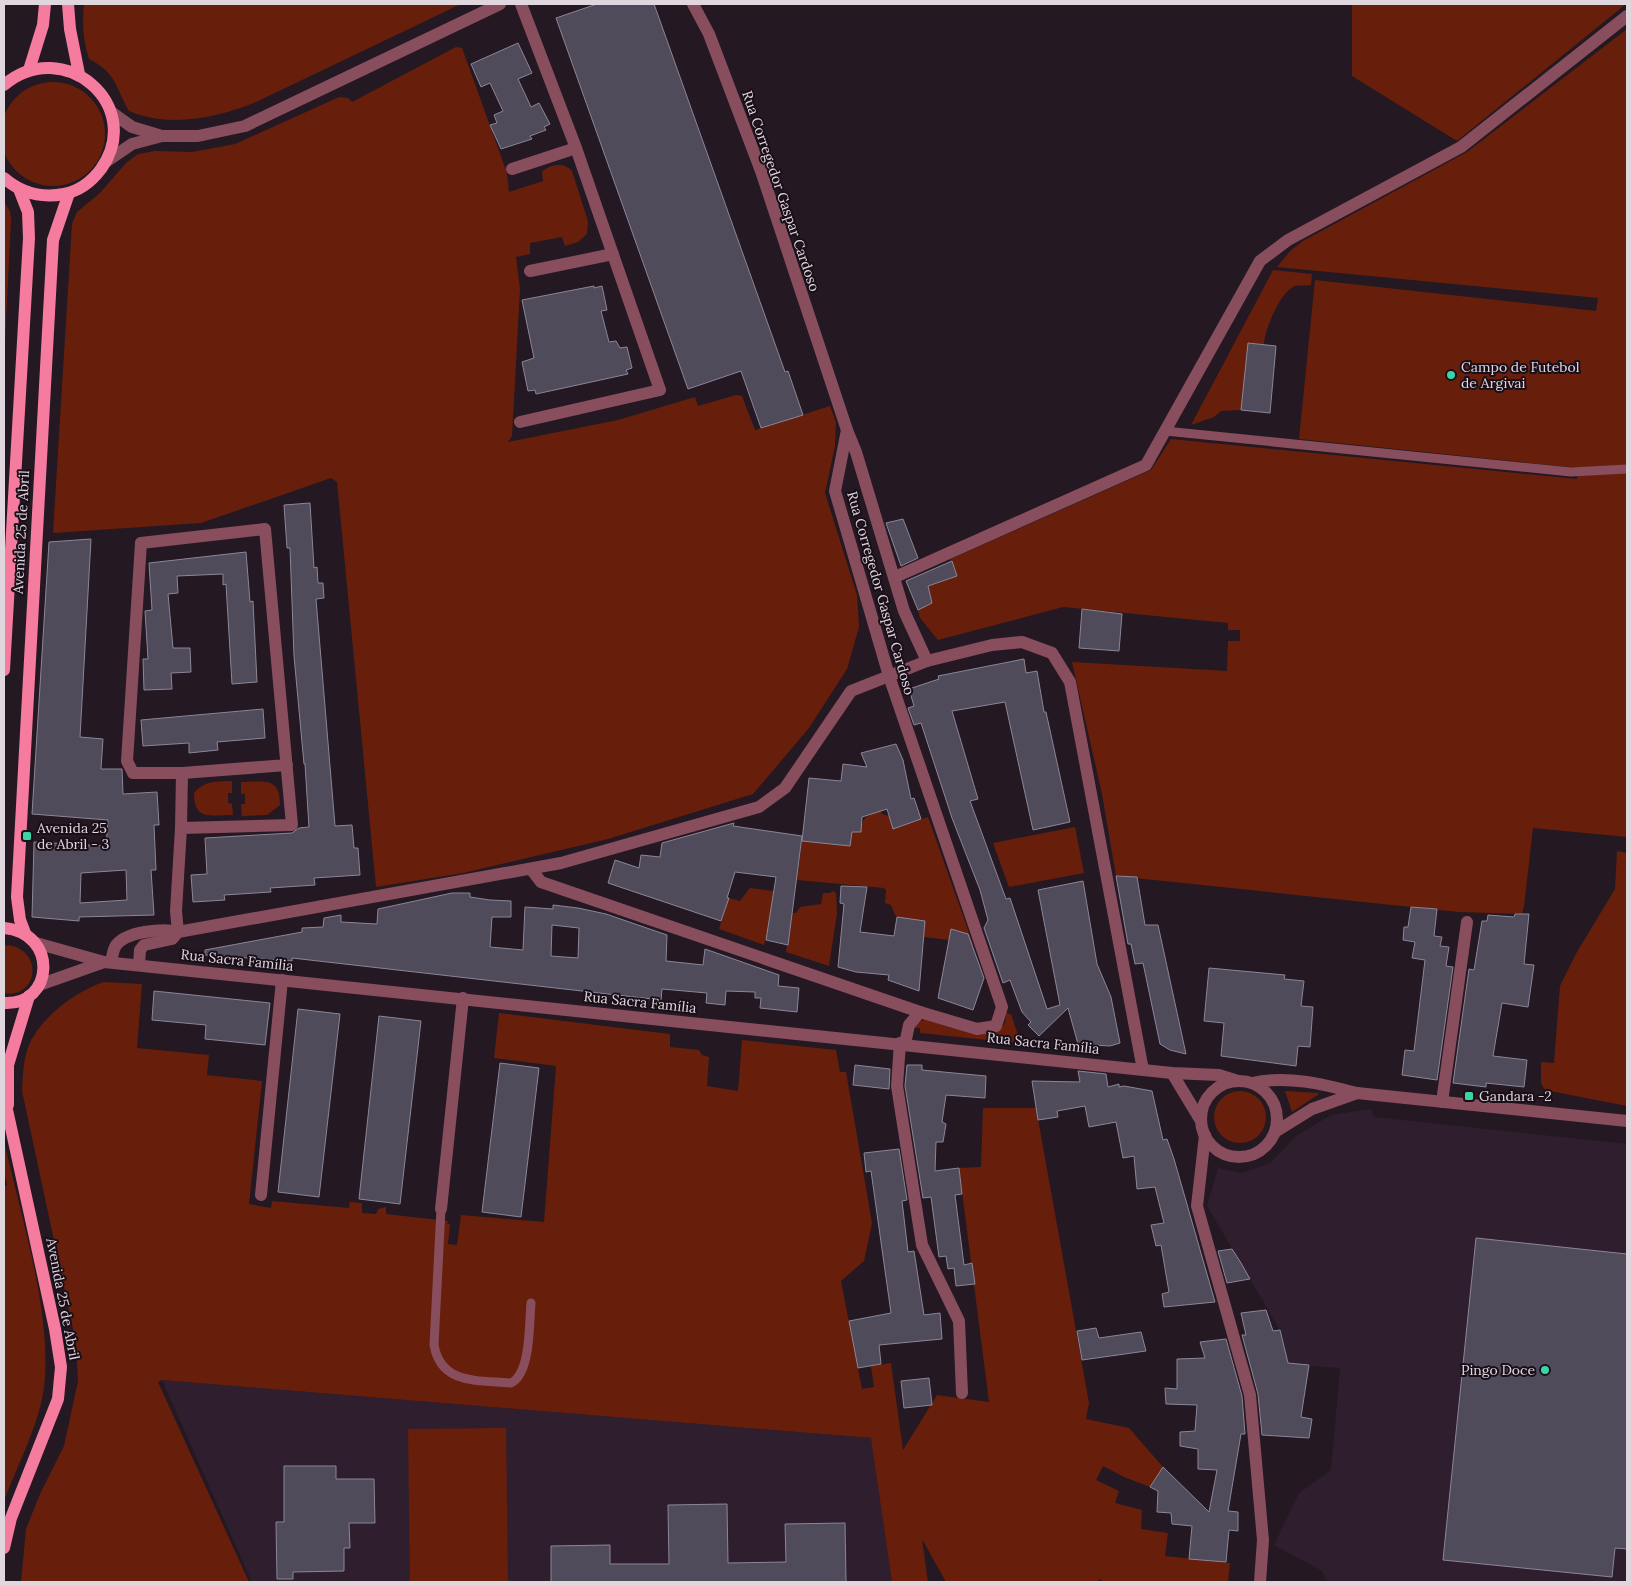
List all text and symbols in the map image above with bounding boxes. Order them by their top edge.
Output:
street label: Rua Corregedor Gaspar Cardoso [738,88,824,294]
place label: Campo de Futebol de Argivai [1461,358,1580,392]
marker: Campo de Futebol de Argivai [1445,369,1457,381]
street label: Avenida 25 de Abril [9,469,33,595]
street label: Rua Corregedor Gaspar Cardoso [843,489,919,697]
place label: Avenida 25 de Abril - 3 [36,819,110,853]
marker: Avenida 25 de Abril - 3 [21,830,33,842]
street label: Rua Sacra Família [180,945,294,975]
street label: Rua Sacra Família [583,987,697,1017]
street label: Rua Sacra Família [986,1028,1100,1058]
place label: Gandara -2 [1479,1087,1552,1105]
marker: Gandara -2 [1463,1090,1475,1102]
street label: Avenida 25 de Abril [42,1235,84,1362]
place label: Pingo Doce [1461,1361,1535,1379]
marker: Pingo Doce [1539,1364,1551,1376]

